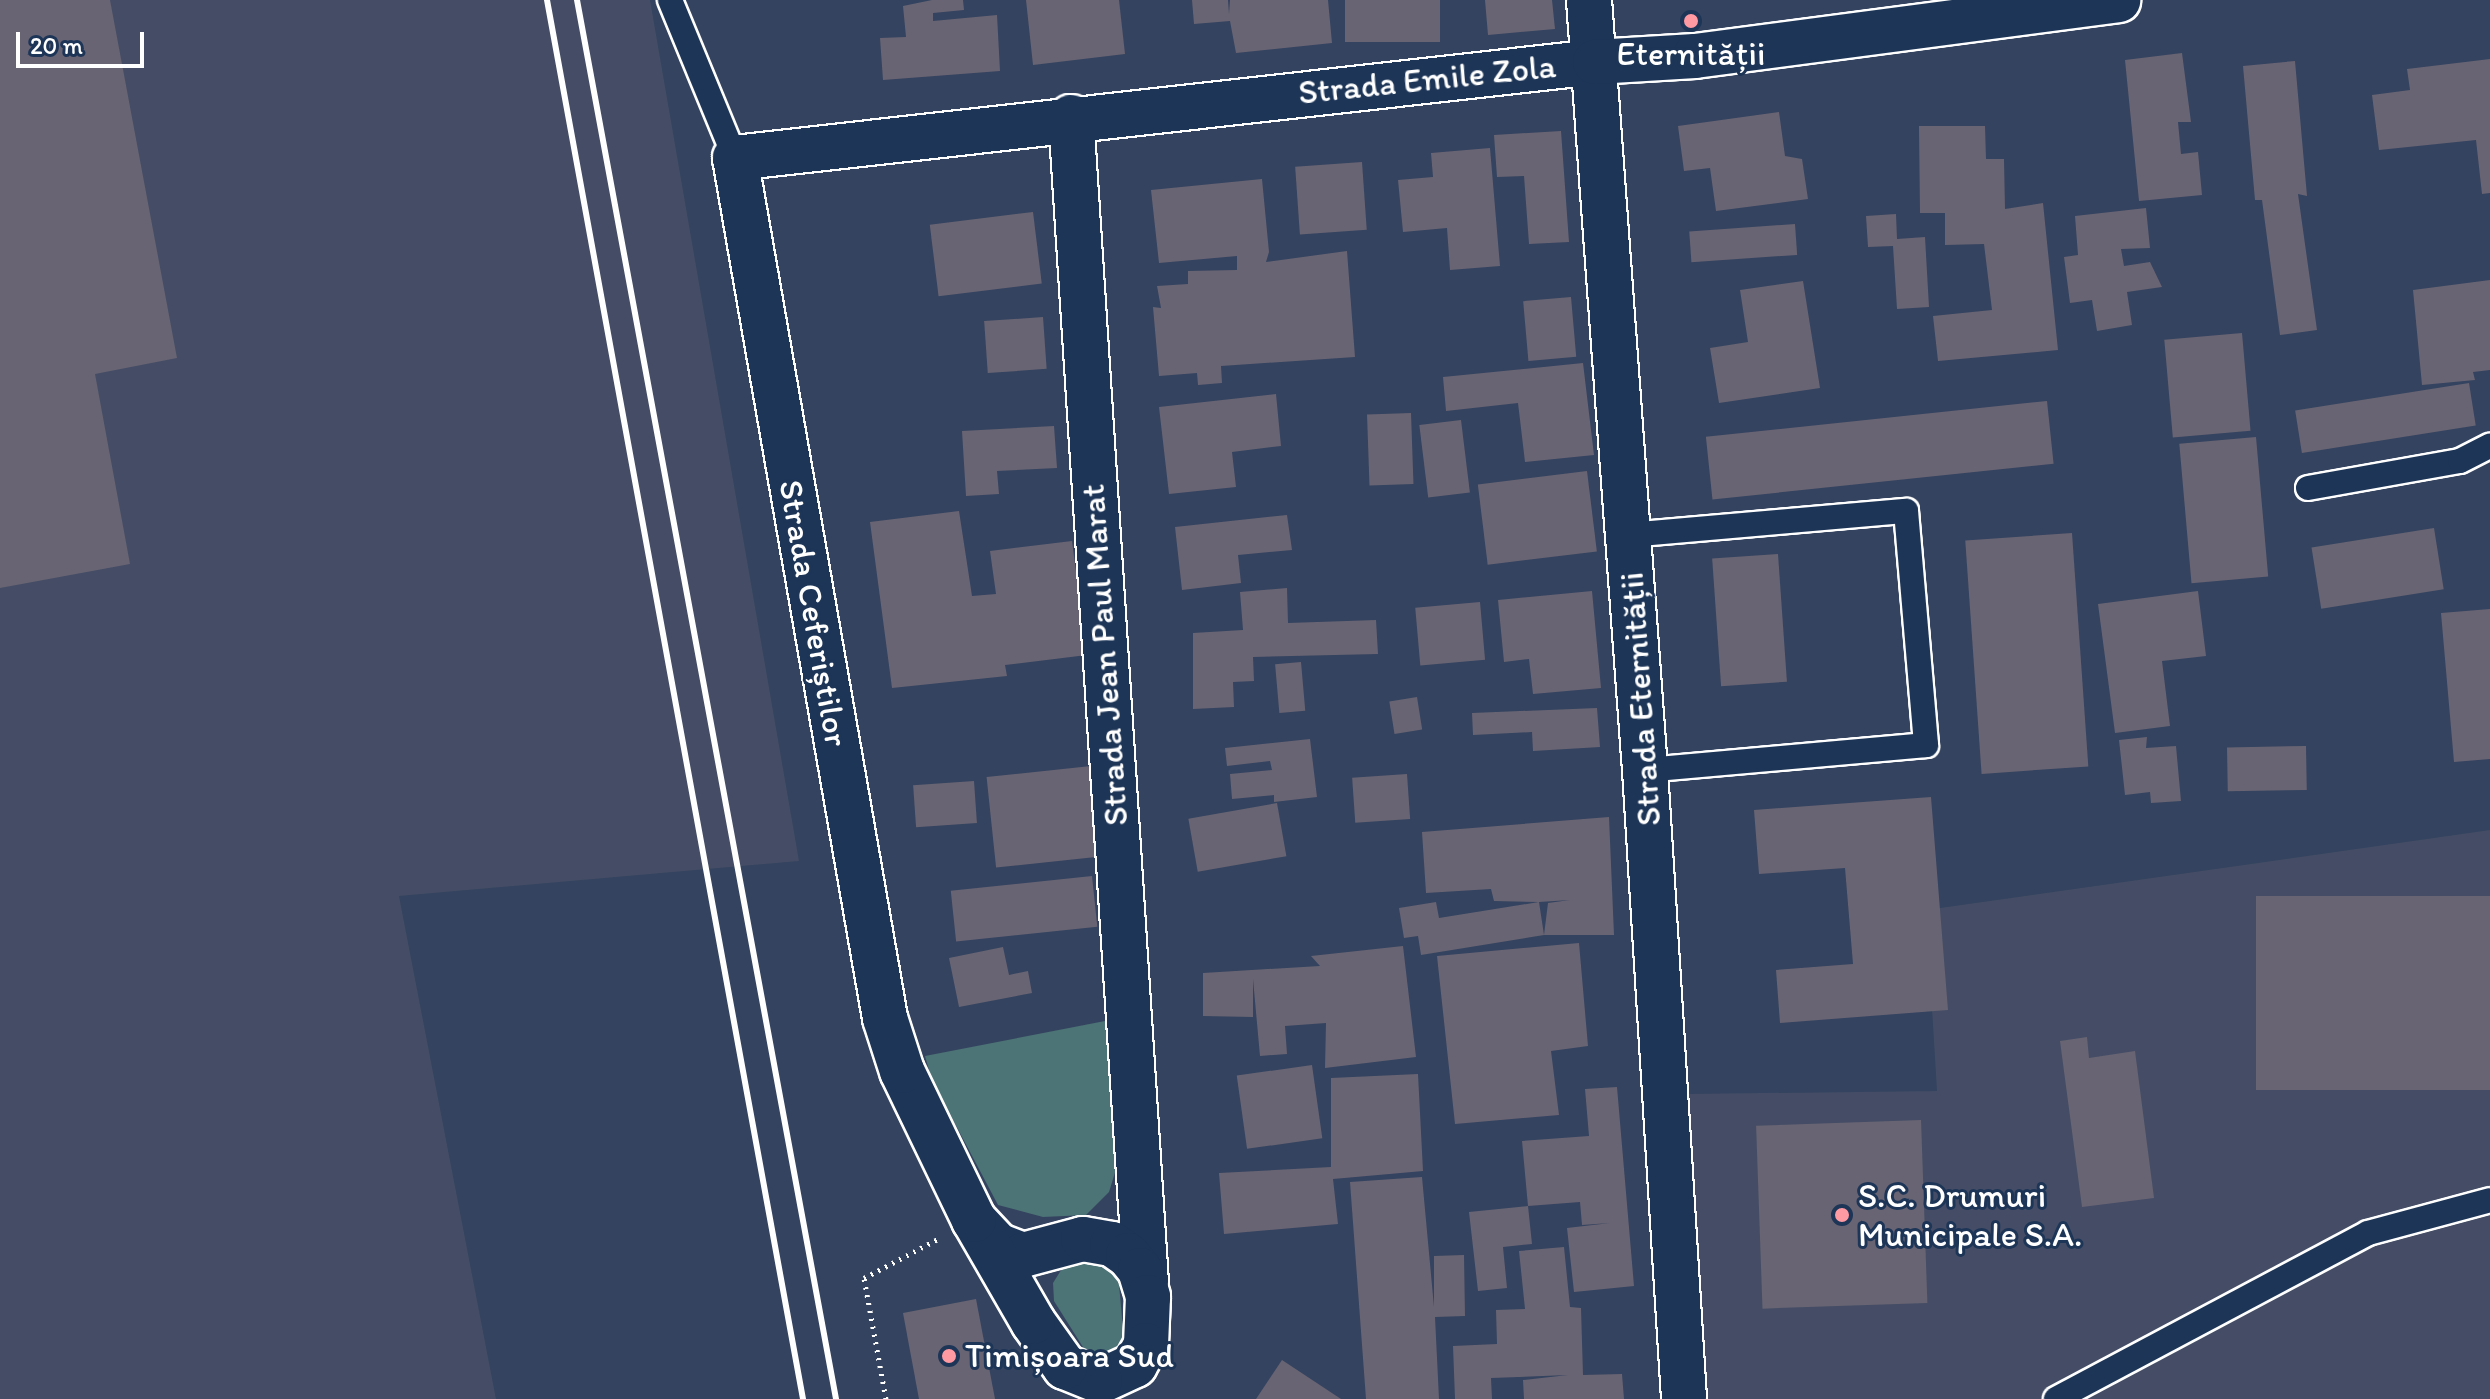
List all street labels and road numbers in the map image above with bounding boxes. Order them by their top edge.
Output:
street label: Strada Emile Zola [1297,45,1557,113]
street label: Strada Ceferiștilor [770,476,858,750]
street label: Strada Jean Paul Marat [1072,483,1136,827]
street label: Strada Eternității [1611,571,1669,827]

